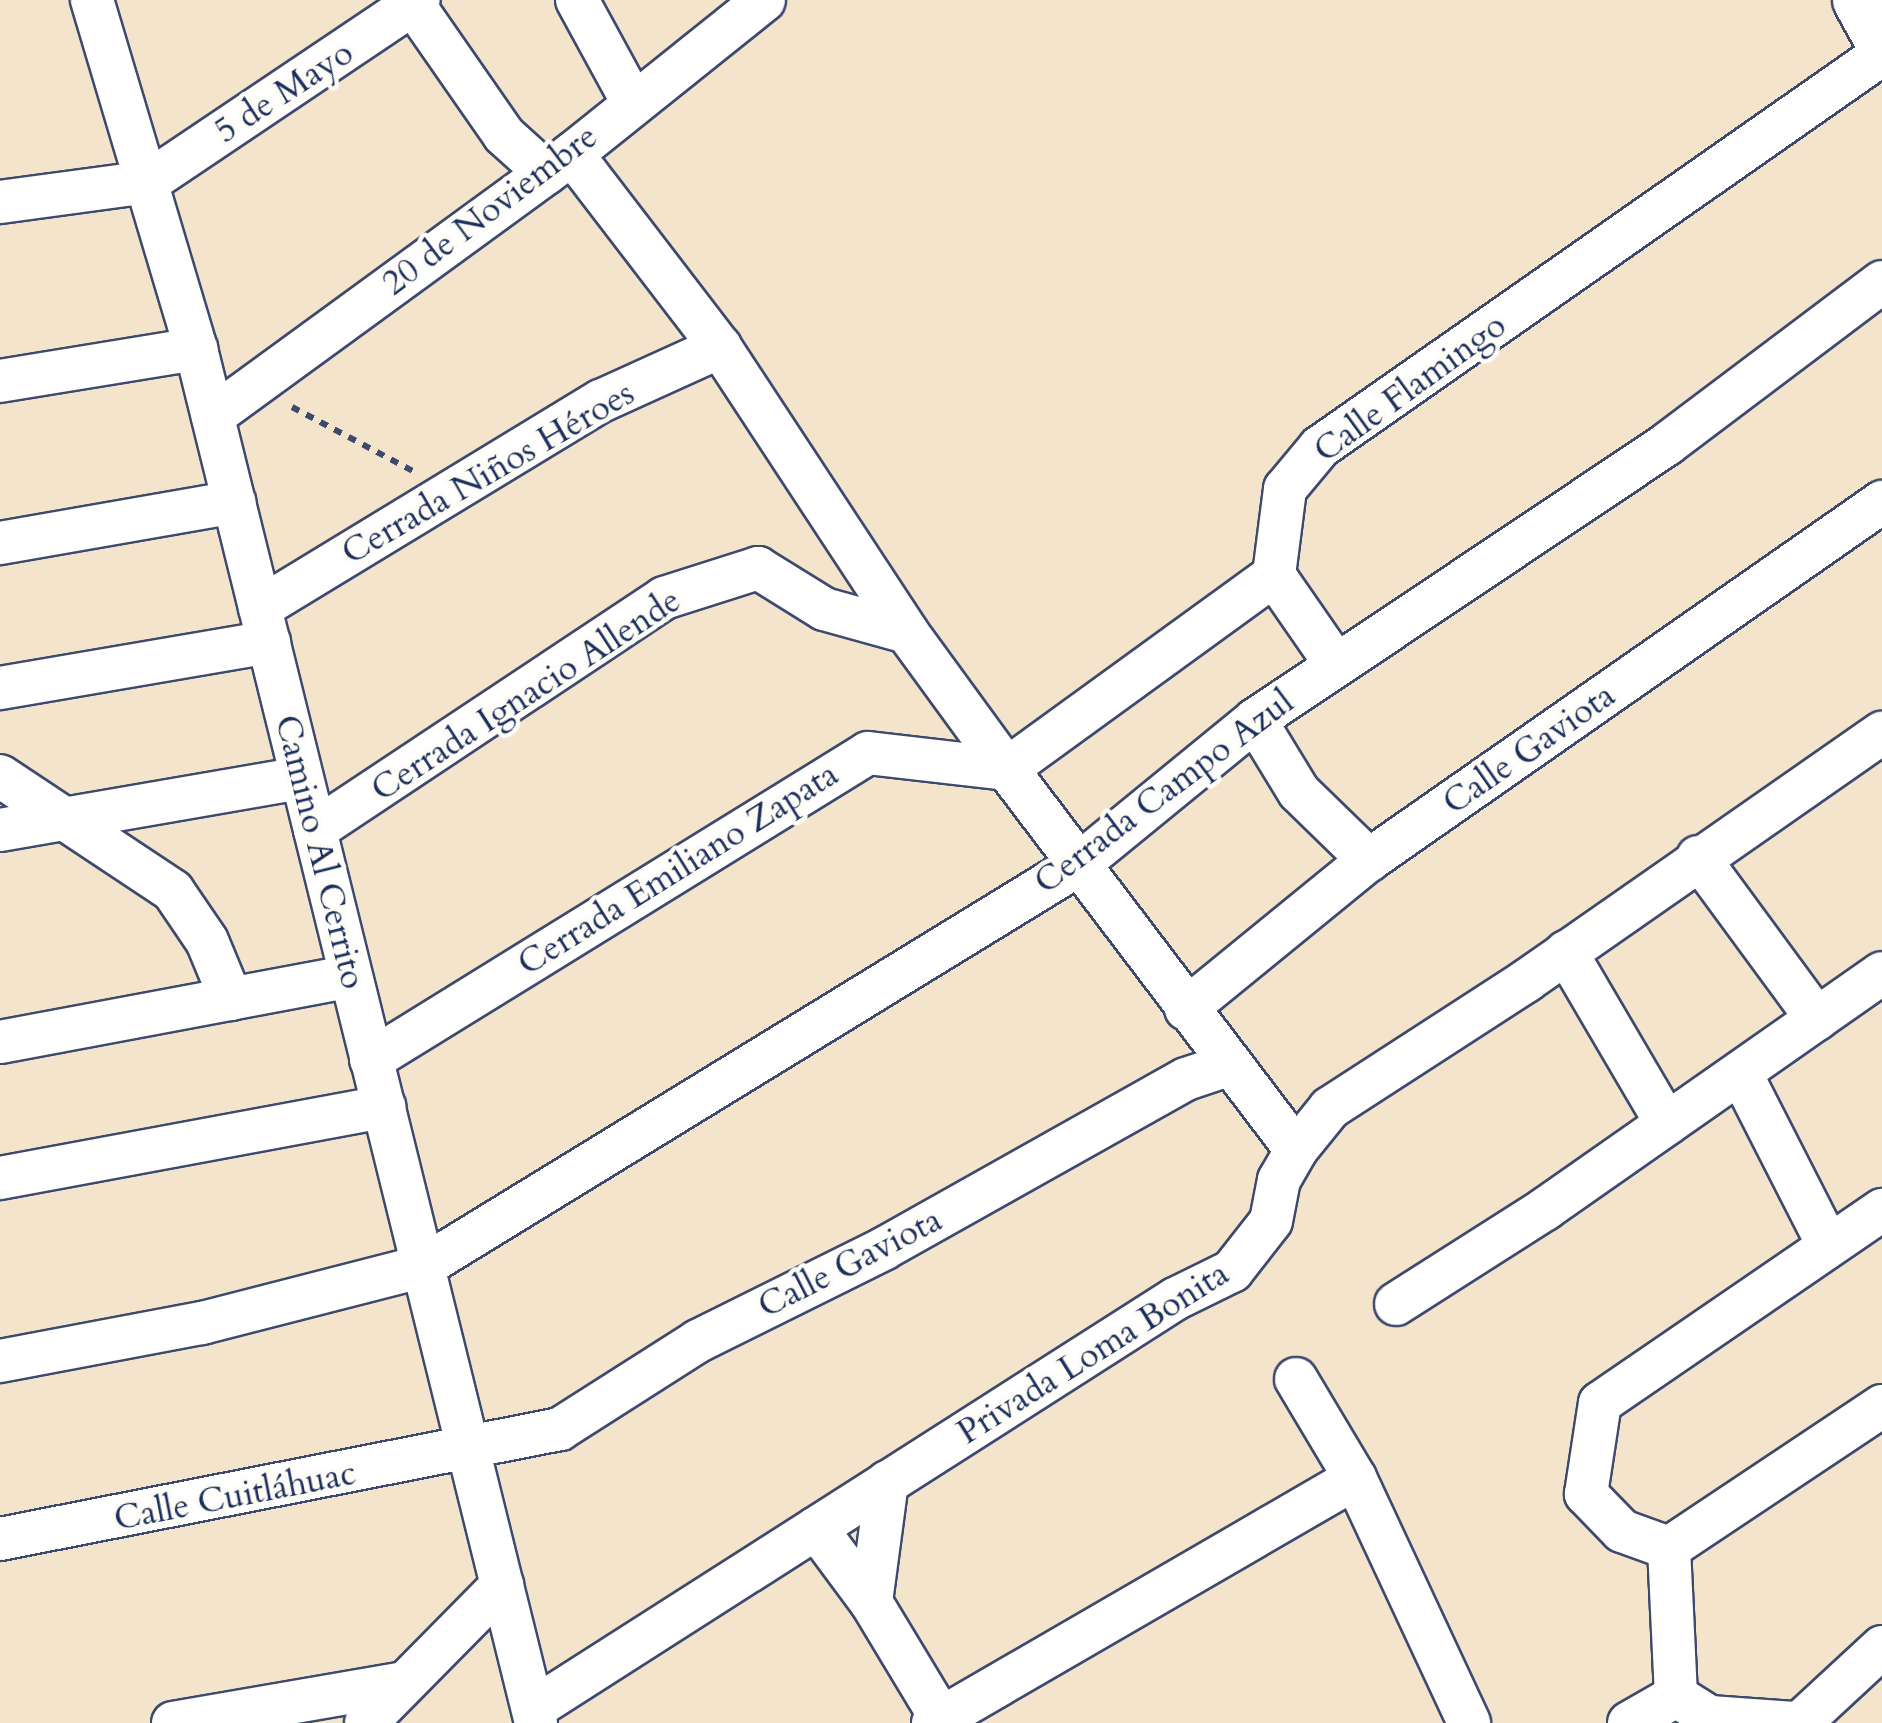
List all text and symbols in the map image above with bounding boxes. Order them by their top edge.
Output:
street label: 5 de Mayo [207,32,361,152]
street label: 20 de Noviembre [374,115,606,305]
street label: Calle Flamingo [1306,304,1514,472]
street label: Cerrada Niños Héroes [334,372,642,574]
street label: Cerrada Ignacio Allende [364,579,688,811]
street label: Calle Gaviota [1435,674,1623,824]
street label: Cerrada Campo Azul [1026,681,1302,903]
street label: Camino Al Cerrito [266,711,374,993]
street label: Cerrada Emiliano Zapata [510,753,846,985]
street label: Calle Gaviota [751,1199,949,1327]
street label: Privada Loma Bonita [950,1252,1236,1454]
street label: Calle Cuitláhuac [111,1452,359,1540]

